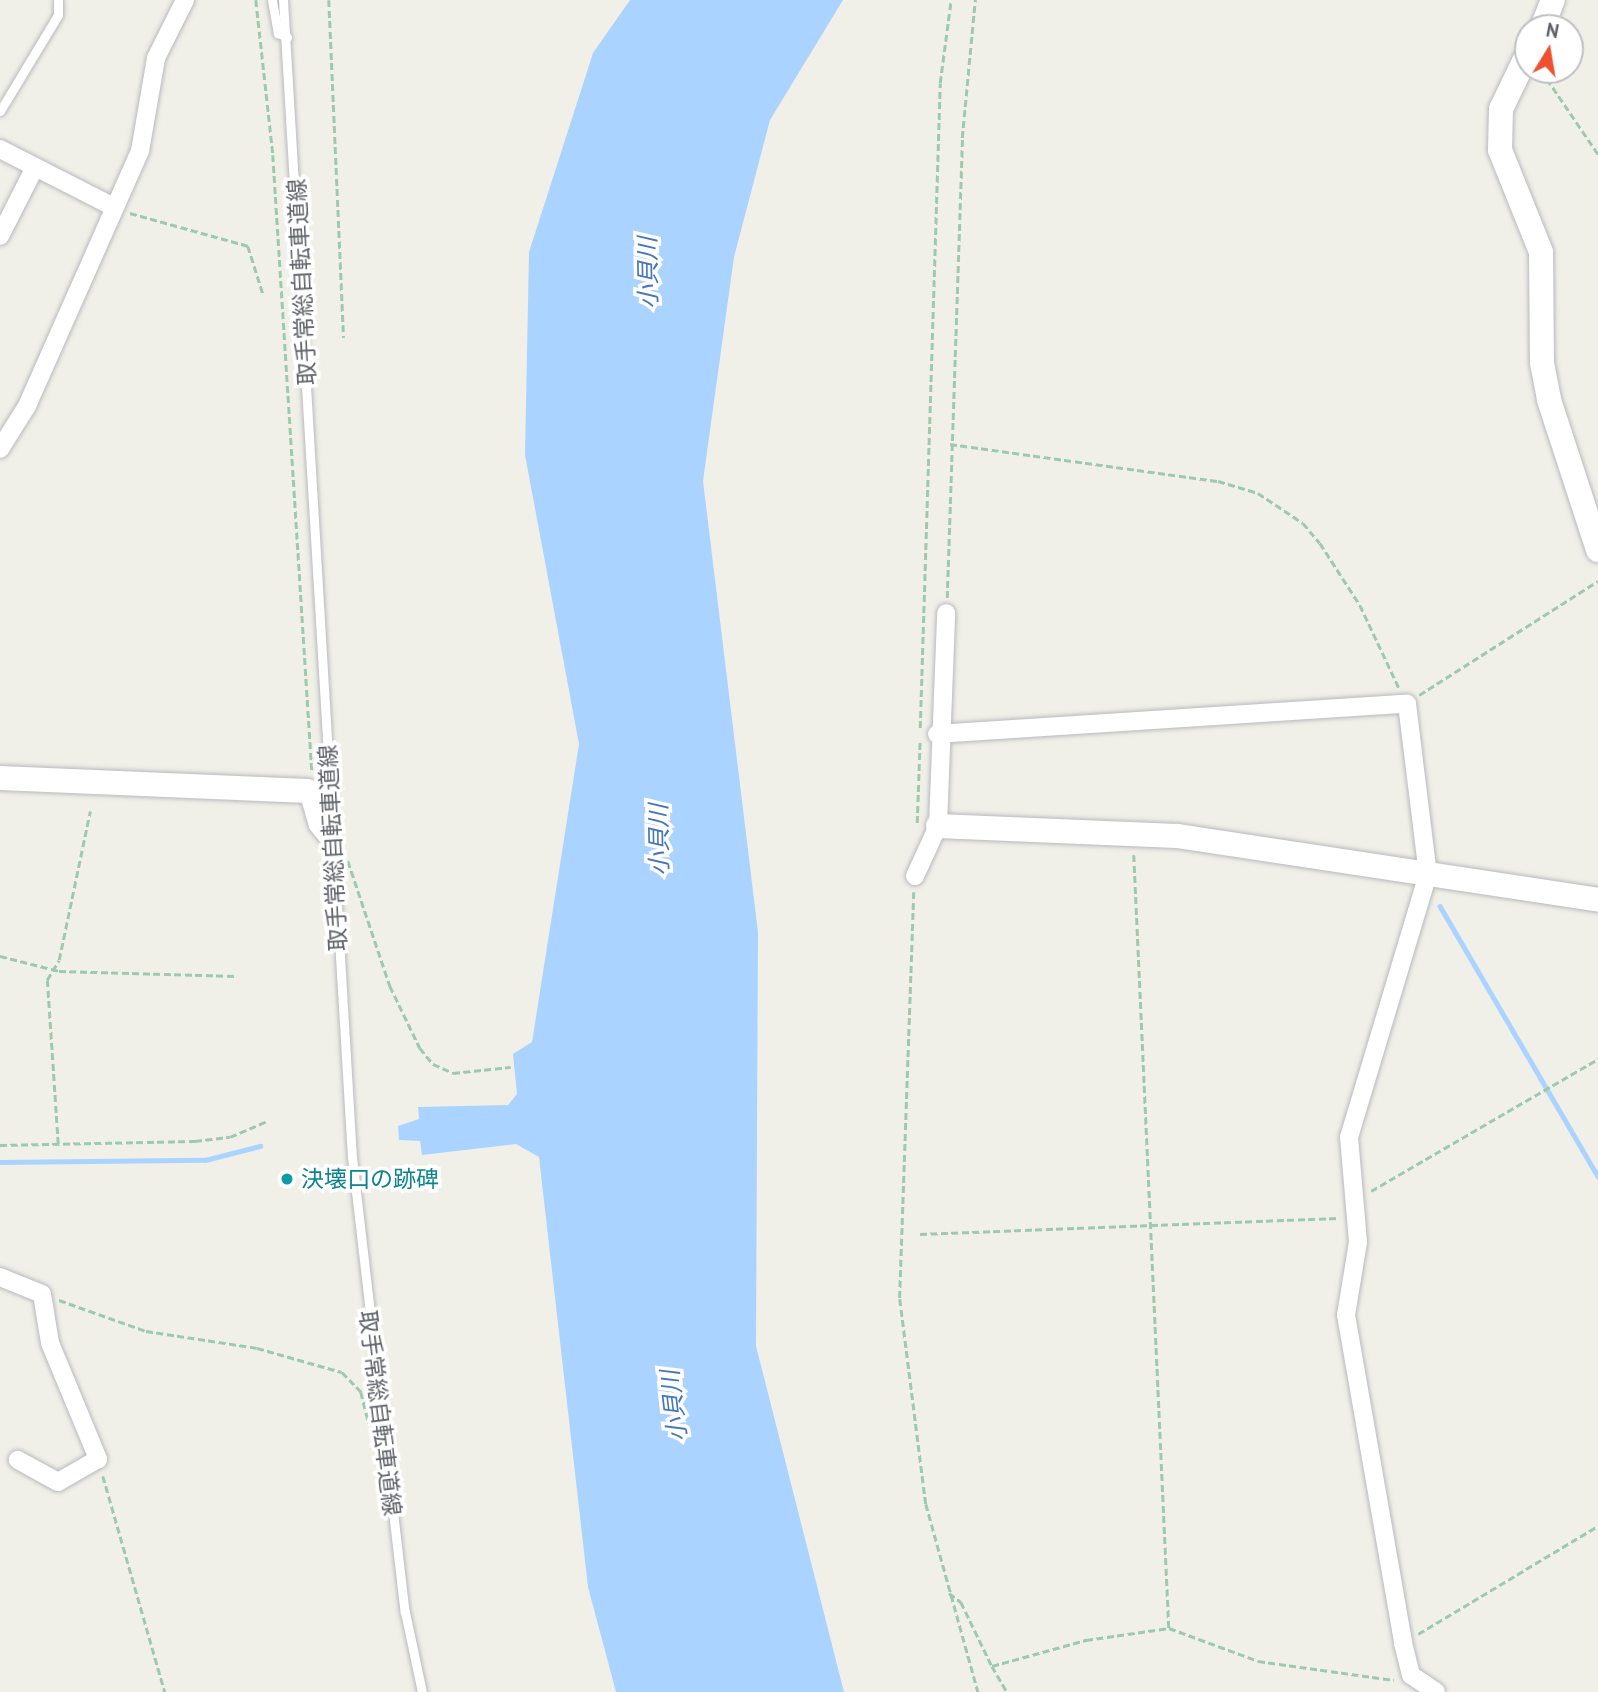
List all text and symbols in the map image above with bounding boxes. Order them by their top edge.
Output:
north arrow [1514,14,1584,84]
text: N [1544,17,1561,43]
street label: 取手常総自転車道線 [283,178,321,386]
water label: 小貝川 [633,237,663,309]
street label: 取手常総自転車道線 [314,744,352,952]
water label: 小貝川 [644,804,674,876]
place label: 決壊口の跡碑 [301,1165,439,1193]
marker: 決壊口の跡碑 [279,1171,295,1187]
street label: 取手常総自転車道線 [354,1309,406,1517]
water label: 小貝川 [655,1369,693,1443]

